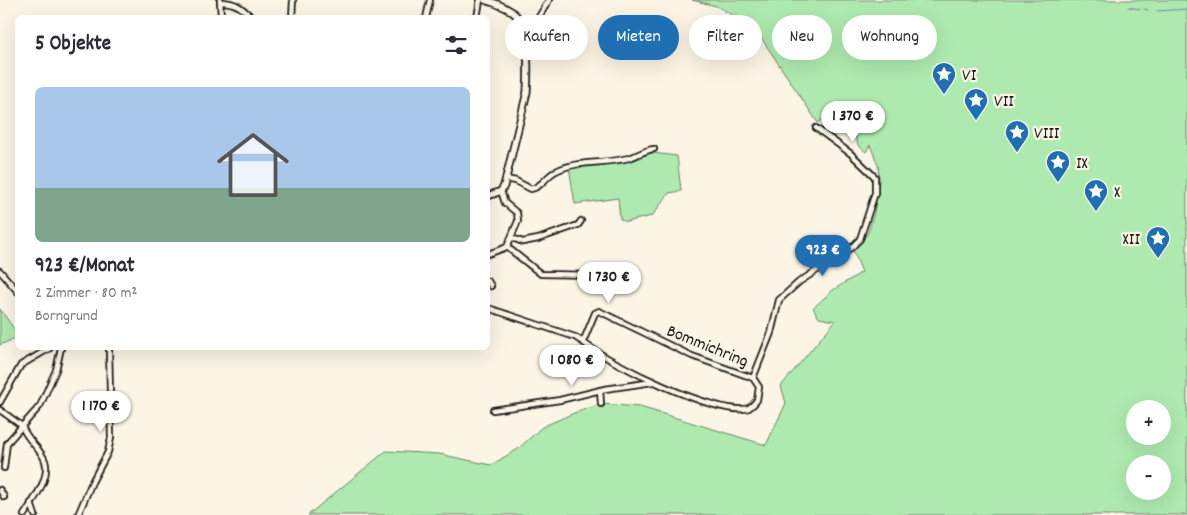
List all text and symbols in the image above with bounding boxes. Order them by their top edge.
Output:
chip: Kaufen [505,15,588,60]
chip: Mieten [598,15,679,60]
chip: Filter [689,15,762,60]
chip: Neu [772,15,832,60]
chip: Wohnung [842,15,937,60]
text: 5 Objekte [35,30,111,60]
icon: filters [442,31,470,59]
place icon: VI [931,61,957,95]
place label: VI [962,64,977,89]
place icon: VII [963,87,989,121]
place label: VII [994,90,1014,115]
pin: 1 370 € [807,100,899,143]
text: 1 370 € [832,105,874,128]
place icon: VIII [1004,119,1030,153]
icon: home [208,120,298,210]
place label: VIII [1034,122,1060,147]
place icon: IX [1045,149,1071,183]
place label: IX [1076,152,1088,177]
place icon: X [1083,178,1109,212]
place label: X [1114,181,1120,206]
place icon: XII [1145,225,1171,259]
place label: XII [1122,228,1140,253]
pin: 923 € [788,234,858,277]
text: 923 € [806,239,840,262]
text: 923 €/Monat [35,252,135,282]
pin: 1 730 € [563,262,655,304]
text: 1 730 € [588,266,630,289]
text: 2 Zimmer · 80 m² [35,282,137,305]
text: Borngrund [35,305,98,328]
street label: Bommichring [662,320,752,375]
pin: 1 080 € [526,344,618,387]
text: 1 080 € [550,349,594,372]
pin: 1 170 € [55,390,147,433]
text: 1 170 € [82,395,120,418]
map controls [1126,400,1171,500]
button: + [1126,400,1171,445]
button: − [1126,455,1171,500]

